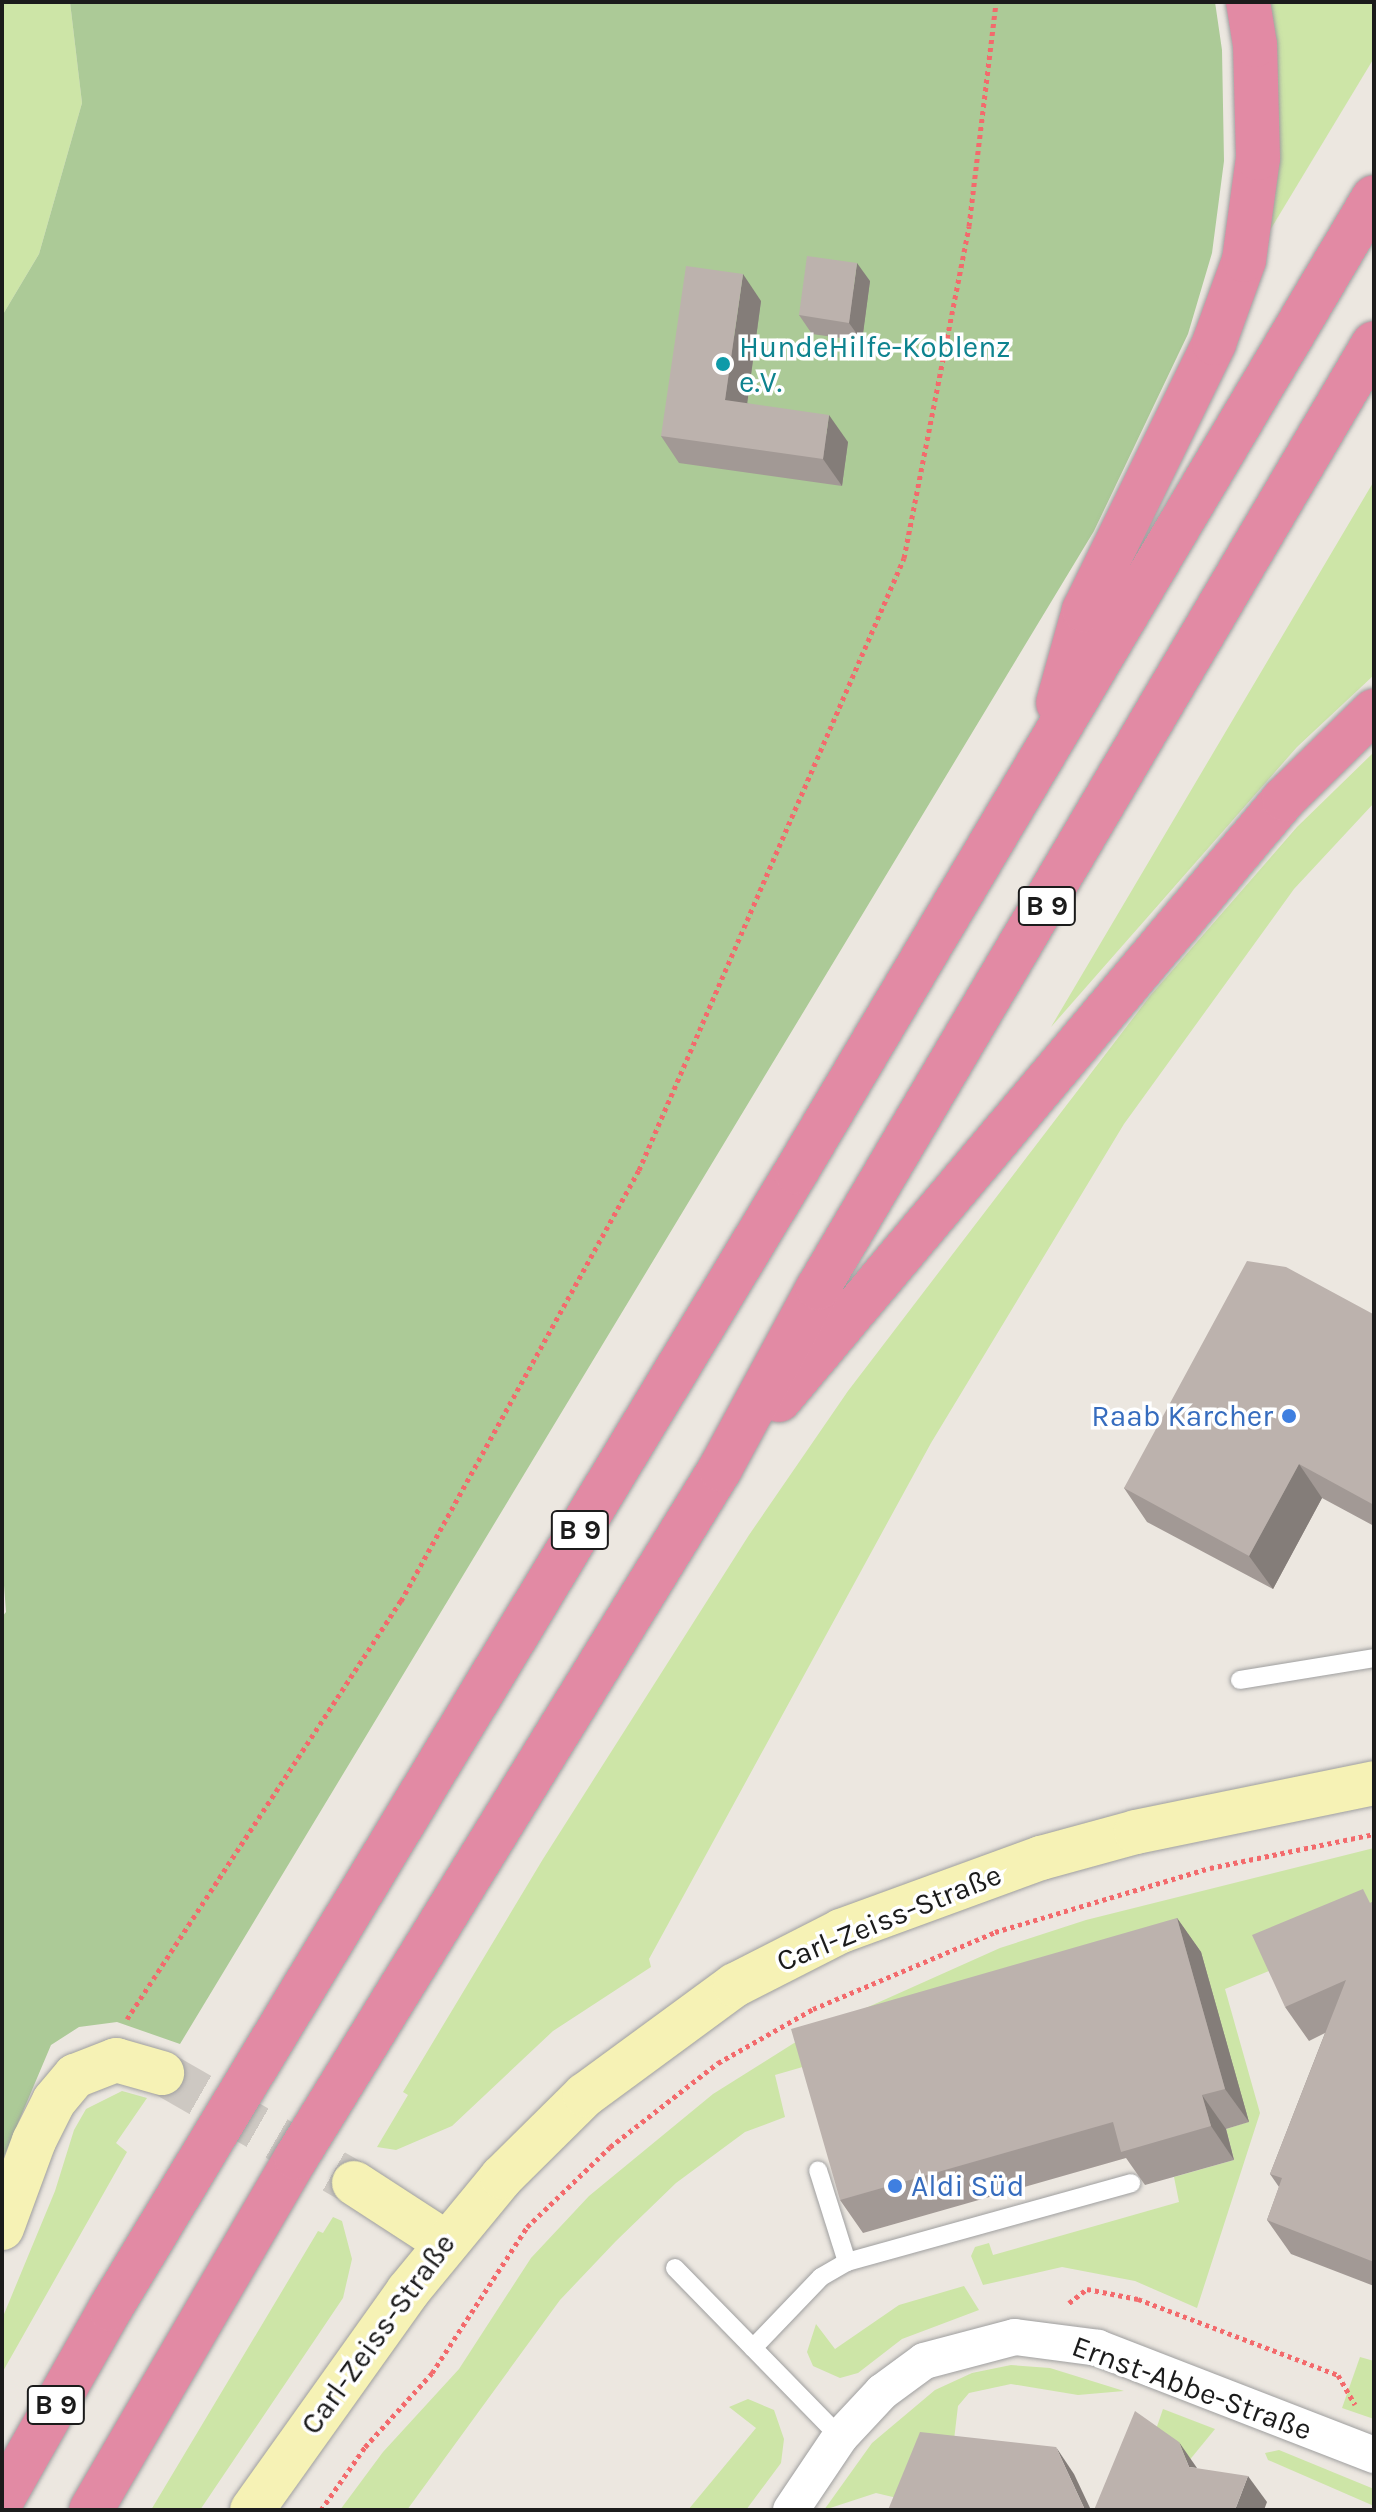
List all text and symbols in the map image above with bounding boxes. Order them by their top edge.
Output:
place label: HundeHilfe-Koblenz e.V. [739,329,1011,400]
marker: HundeHilfe-Koblenz e.V. [714,355,732,373]
road number: B 9 [1017,882,1077,930]
place label: Raab Karcher [1091,1398,1273,1434]
marker: Raab Karcher [1280,1407,1298,1425]
road number: B 9 [550,1506,610,1554]
street label: Carl-Zeiss-Straße [771,1857,1007,1979]
place label: Aldi Süd [911,2168,1025,2204]
marker: Aldi Süd [886,2177,904,2195]
street label: Carl-Zeiss-Straße [293,2227,463,2441]
street label: Ernst-Abbe-Straße [1067,2328,1317,2448]
road number: B 9 [26,2381,86,2429]

